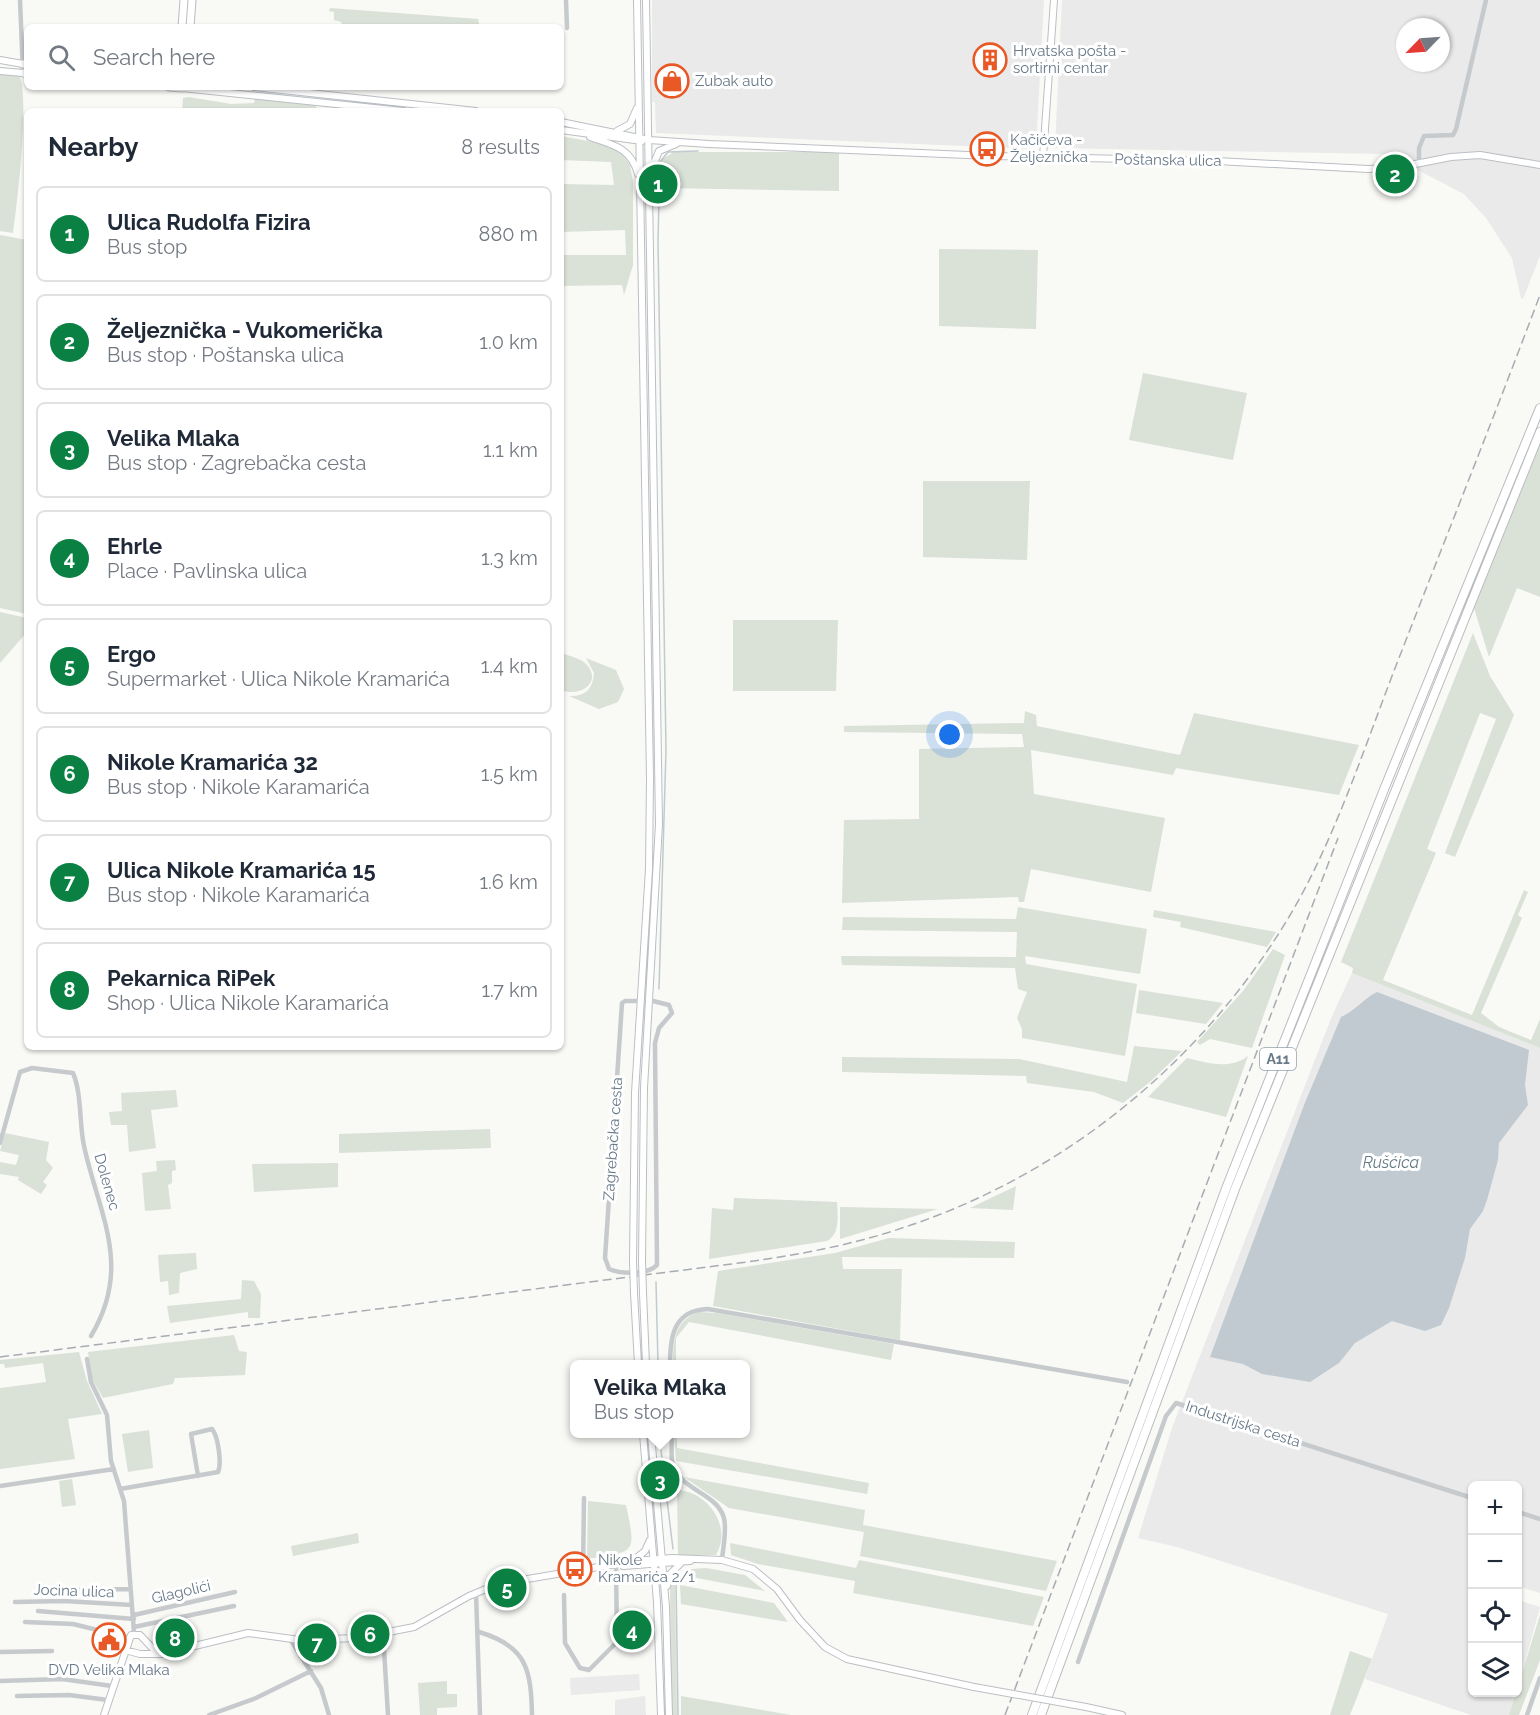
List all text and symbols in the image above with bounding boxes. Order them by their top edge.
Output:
north arrow [1396,18,1450,72]
search box [24,24,564,90]
icon: search [45,41,78,74]
building icon: Hrvatska pošta - sortirni centar [972,42,1008,78]
place label: Hrvatska pošta - sortirni centar [1013,42,1126,77]
text: Search here [93,44,215,70]
shop icon: Zubak auto [654,63,690,99]
place label: Zubak auto [695,72,773,90]
bus stop icon: Kačićeva - Željeznička [969,131,1005,167]
place label: Kačićeva - Željeznička [1010,131,1088,166]
text: Nearby [48,132,138,162]
text: 8 results [461,135,540,159]
street label: Poštanska ulica [1114,150,1222,170]
pin: 2 [1376,152,1414,196]
pin: 1 [638,162,678,207]
text: Ulica Rudolfa Fizira [107,209,311,235]
text: 1 [65,222,74,246]
text: 880 m [479,222,538,246]
text: Bus stop [107,235,187,259]
text: Željeznička - Vukomerička [107,317,383,343]
text: 2 [64,330,75,354]
text: 1.0 km [479,330,538,354]
text: Bus stop · Poštanska ulica [107,343,344,367]
text: Velika Mlaka [107,425,240,451]
text: 3 [64,438,75,462]
text: 1.1 km [483,438,538,462]
text: Bus stop · Zagrebačka cesta [107,451,366,475]
text: Ehrle [107,533,162,559]
text: 4 [64,546,75,570]
text: 1.3 km [481,546,538,570]
text: Place · Pavlinska ulica [107,559,307,583]
text: Ergo [107,641,156,667]
text: 5 [64,654,75,678]
text: 1.4 km [481,654,538,678]
text: Supermarket · Ulica Nikole Kramarića [107,667,450,691]
your location [935,720,964,749]
text: Nikole Kramarića 32 [107,749,318,775]
text: 6 [63,762,76,786]
text: 1.5 km [481,762,538,786]
text: Bus stop · Nikole Karamarića [107,775,370,799]
text: Ulica Nikole Kramarića 15 [107,857,376,883]
text: 7 [64,870,75,894]
text: 1.6 km [480,870,538,894]
text: Bus stop · Nikole Karamarića [107,883,370,907]
text: Pekarnica RiPek [107,965,275,991]
text: 8 [63,978,76,1002]
text: 1.7 km [481,978,538,1002]
text: Shop · Ulica Nikole Karamarića [107,991,389,1015]
road number: A11 [1260,1048,1296,1070]
street label: Zagrebačka cesta [600,1077,626,1201]
street label: Dolenec [90,1151,124,1213]
water label: Rušćica [1363,1153,1420,1172]
popup [570,1360,750,1438]
text: Velika Mlaka [594,1374,726,1400]
street label: Industrijska cesta [1183,1397,1303,1451]
text: Bus stop [594,1400,674,1424]
pin: 3 [640,1458,680,1502]
map controls [1468,1481,1522,1697]
button: + [1468,1481,1522,1535]
button: − [1468,1535,1522,1589]
bus stop icon: Nikole Kramarića 2/1 [557,1551,593,1587]
place label: Nikole Kramarića 2/1 [598,1551,695,1586]
pin: 5 [488,1566,526,1610]
street label: Glagolići [150,1576,212,1608]
street label: Jocina ulica [33,1581,115,1601]
button: locate [1468,1589,1522,1643]
pin: 4 [612,1608,652,1652]
pin: 6 [350,1612,389,1656]
pin: 8 [156,1616,195,1660]
pin: 7 [298,1620,336,1666]
public building icon: DVD Velika Mlaka [91,1622,127,1658]
button: layers [1468,1643,1522,1697]
place label: DVD Velika Mlaka [48,1661,170,1679]

